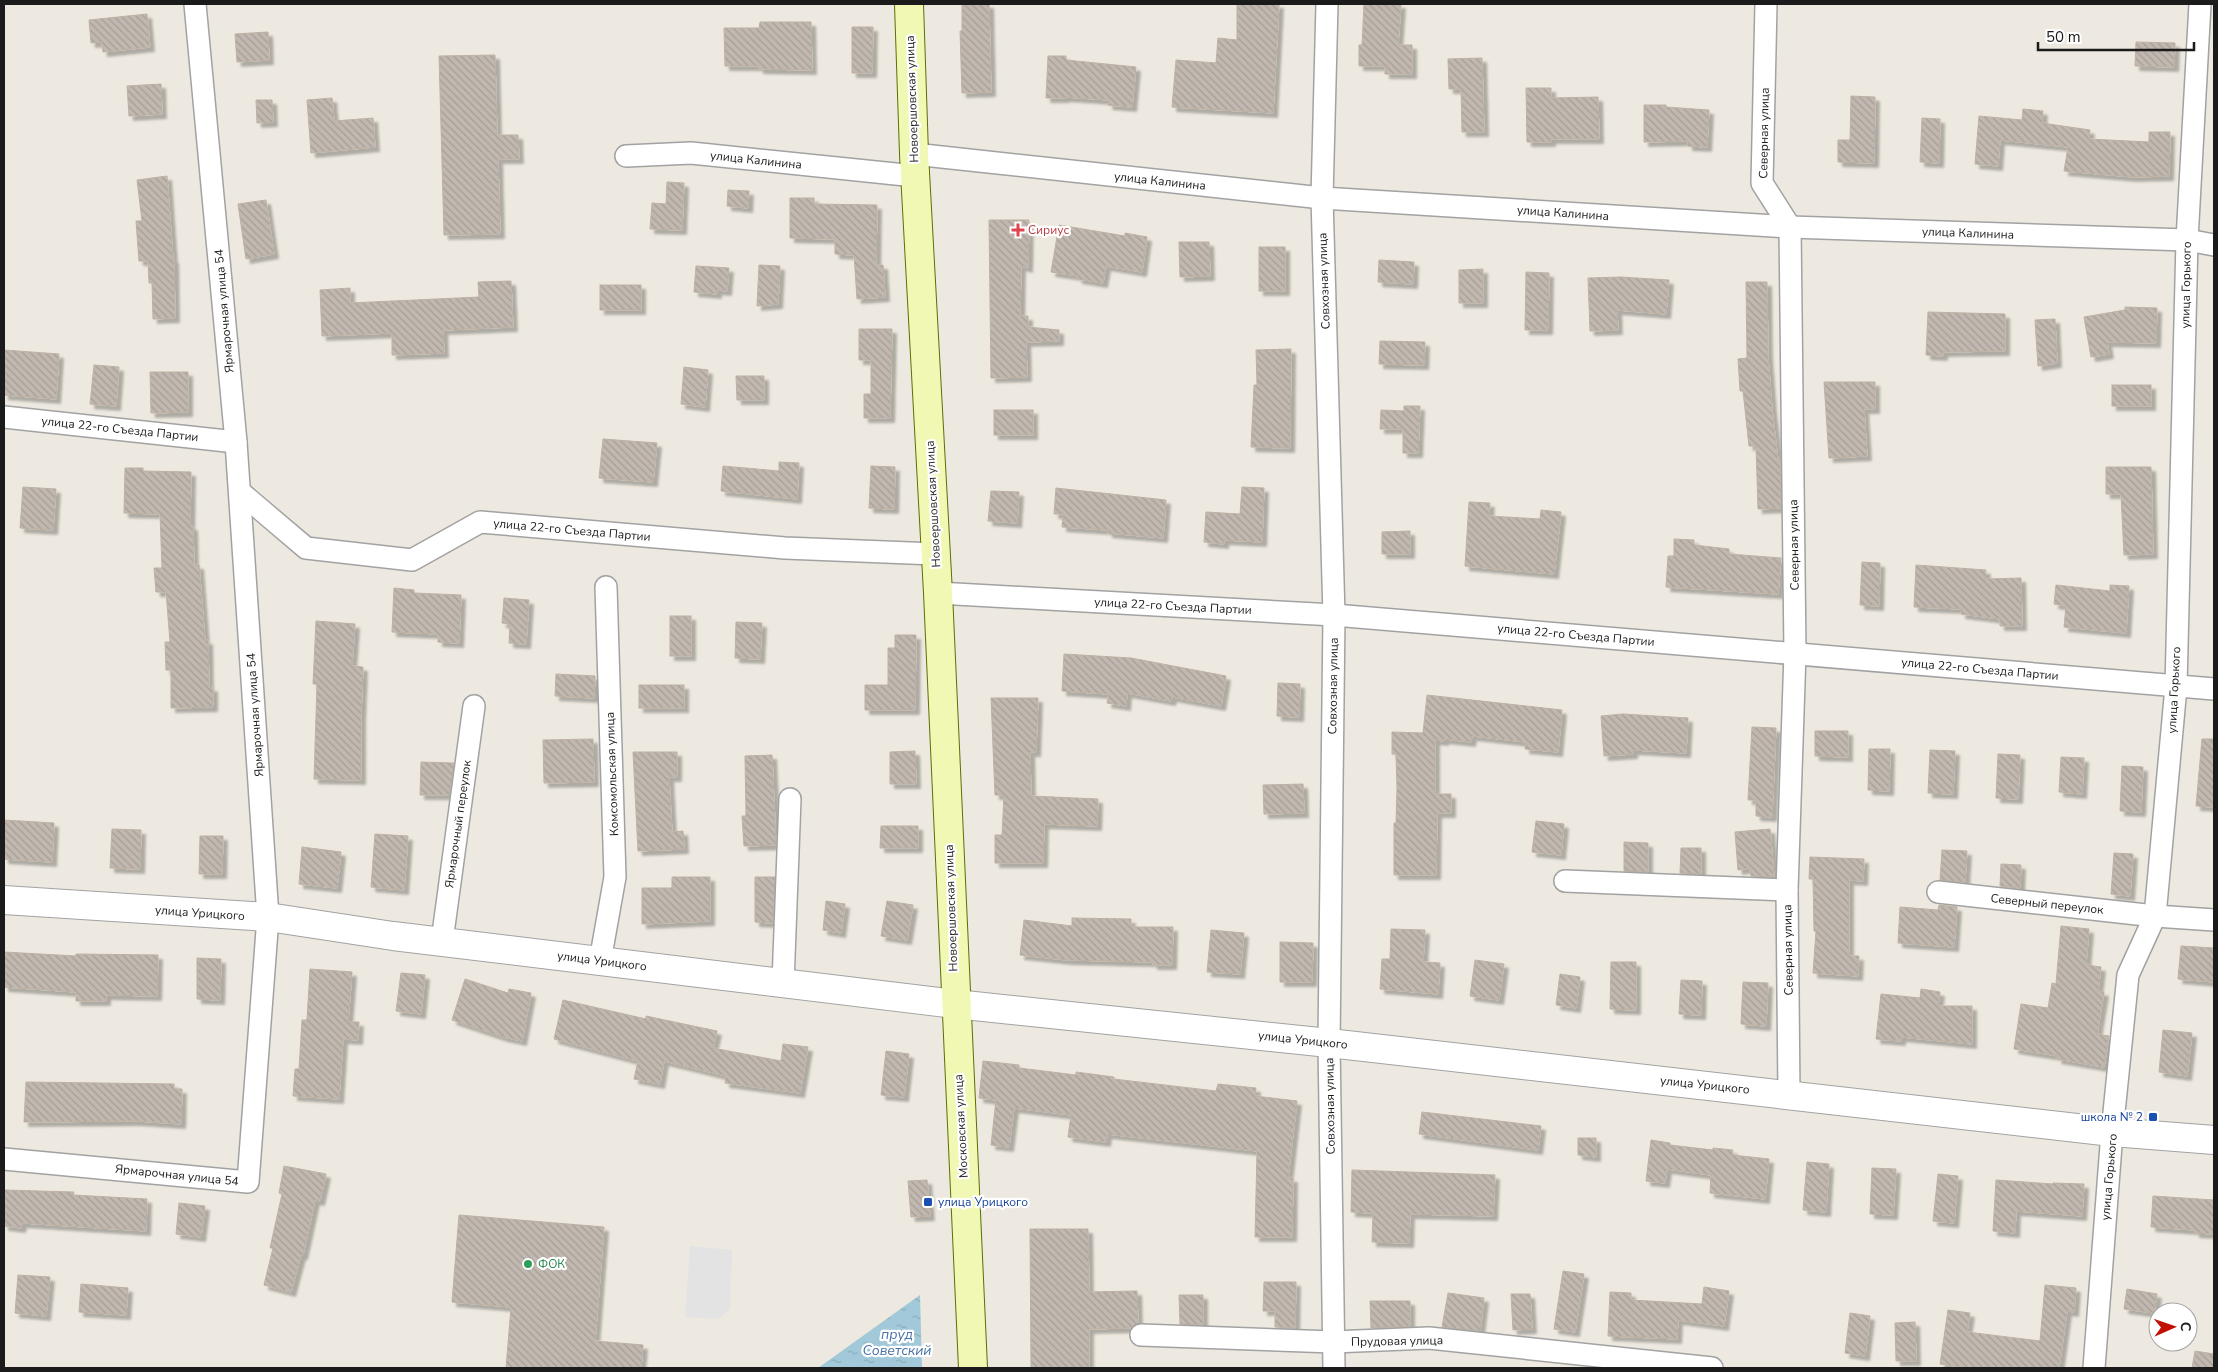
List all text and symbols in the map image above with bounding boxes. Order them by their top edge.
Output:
scale bar [2038,20,2194,52]
text: 50 m [2046,27,2081,47]
street label: Новоершовская улица [902,35,922,163]
street label: Северная улица [1755,87,1773,179]
street label: улица Калинина [709,147,803,173]
street label: улица Калинина [1113,168,1207,194]
street label: улица Калинина [1516,202,1610,224]
place label: Сириус [1028,222,1069,238]
street label: улица Калинина [1922,223,2014,243]
marker: Сириус [1012,224,1024,236]
street label: Совхозная улица [1314,232,1334,330]
street label: улица Горького [2177,241,2195,329]
street label: Ярмарочная улица 54 [211,248,237,374]
street label: улица 22-го Съезда Партии [41,413,199,445]
street label: Новоершовская улица [922,440,944,568]
street label: Северная улица [1785,499,1803,591]
street label: улица 22-го Съезда Партии [493,515,651,545]
street label: улица 22-го Съезда Партии [1094,594,1252,618]
street label: улица 22-го Съезда Партии [1497,620,1655,650]
street label: Совхозная улица [1324,637,1342,735]
street label: улица Горького [2164,646,2184,734]
street label: Ярмарочная улица 54 [243,653,267,777]
street label: улица 22-го Съезда Партии [1901,654,2059,684]
street label: Комсомольская улица [602,712,622,836]
street label: Ярмарочный переулок [441,758,475,889]
street label: Новоершовская улица [941,844,961,972]
street label: Северный переулок [1990,890,2105,918]
street label: улица Урицкого [155,902,246,924]
street label: Северная улица [1779,904,1797,996]
street label: улица Урицкого [556,948,648,974]
street label: улица Урицкого [1257,1027,1349,1053]
street label: Совхозная улица [1321,1057,1339,1155]
street label: улица Урицкого [1659,1072,1751,1098]
street label: Московская улица [950,1074,972,1178]
place label: школа № 2 [2081,1109,2143,1125]
marker: школа № 2 [2147,1111,2159,1123]
street label: улица Горького [2097,1133,2121,1221]
street label: Ярмарочная улица 54 [114,1161,240,1189]
place label: улица Урицкого [938,1194,1028,1210]
marker: улица Урицкого [922,1196,934,1208]
place label: ФОК [538,1256,565,1272]
marker: ФОК [522,1258,534,1270]
north arrow [2148,1302,2198,1352]
text: С [2176,1321,2195,1332]
water label: пруд Советский [863,1325,931,1360]
street label: Прудовая улица [1351,1332,1443,1350]

